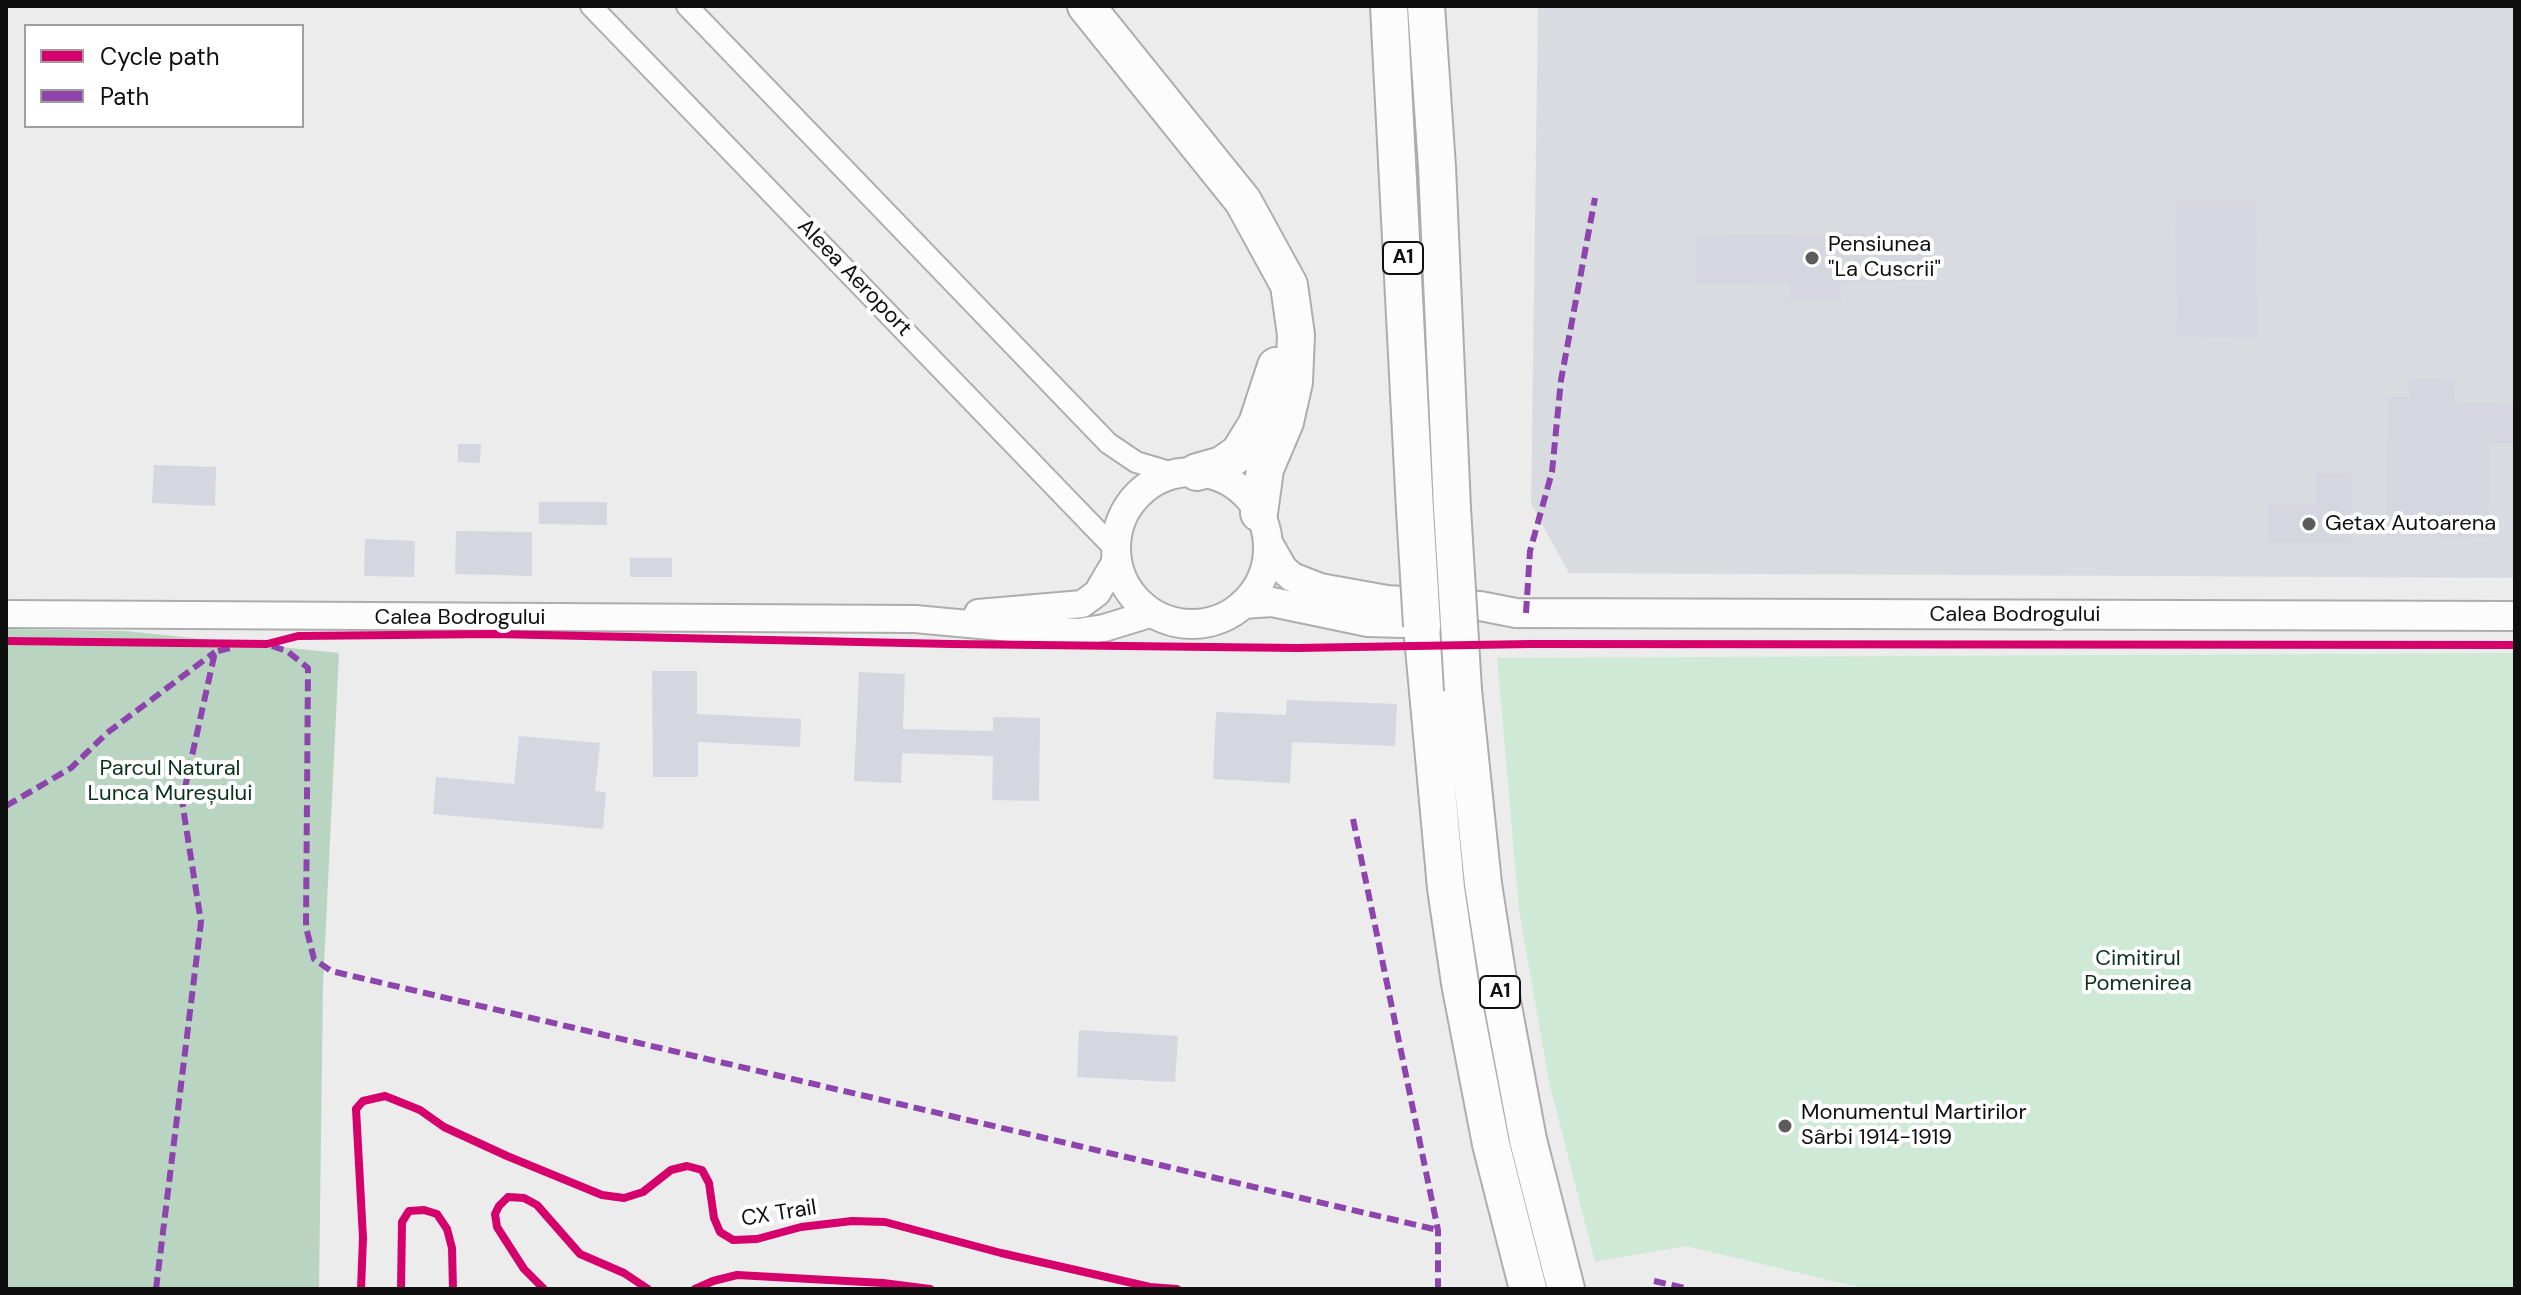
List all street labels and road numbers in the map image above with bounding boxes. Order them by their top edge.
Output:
street label: Aleea Aeroport [791,214,917,342]
road number: A1 [1383,242,1423,274]
street label: Calea Bodrogului [1929,602,2101,628]
street label: Calea Bodrogului [374,605,546,631]
road number: A1 [1480,976,1520,1008]
street label: CX Trail [739,1195,819,1233]

